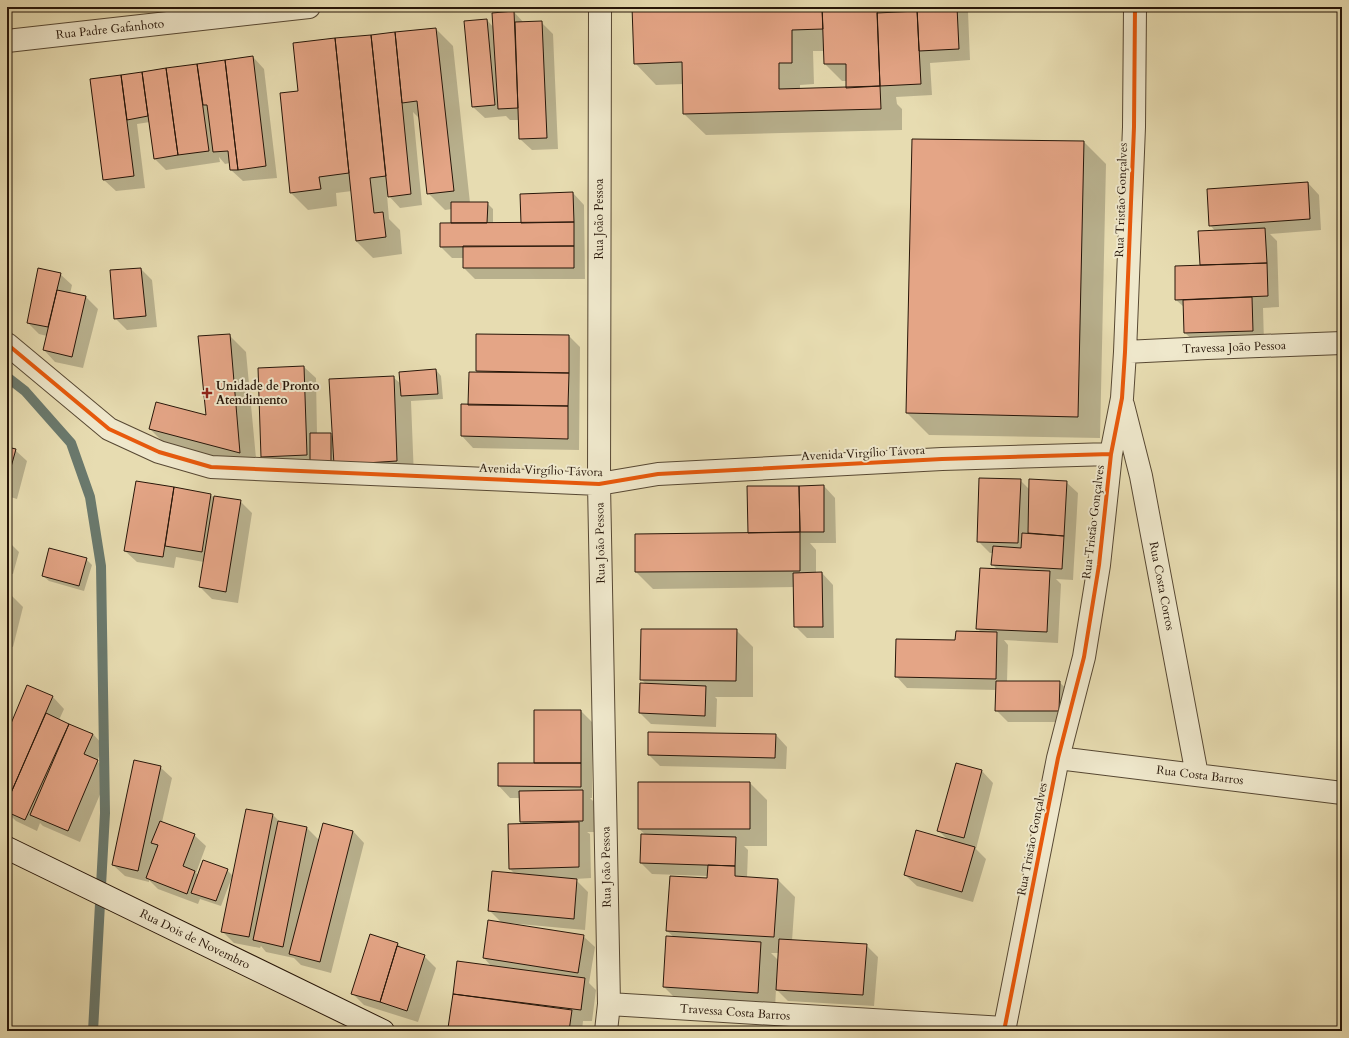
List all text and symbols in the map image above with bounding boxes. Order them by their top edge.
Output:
street label: Rua Padre Gafanhoto [55,15,165,43]
street label: Rua Tristão Gonçalves [1111,142,1131,258]
street label: Rua João Pessoa [591,178,607,260]
street label: Travessa João Pessoa [1182,337,1287,357]
place label: Unidade de Pronto Atendimento [216,378,319,408]
marker: Unidade de Pronto Atendimento [201,387,213,399]
street label: Avenida Virgílio Távora [801,442,926,464]
street label: Avenida Virgílio Távora [479,460,604,480]
street label: Rua Tristão Gonçalves [1078,464,1108,580]
street label: Rua João Pessoa [591,502,609,584]
street label: Rua Costa Corros [1146,540,1178,632]
street label: Rua Costa Barros [1155,762,1245,788]
street label: Rua Tristão Gonçalves [1013,781,1051,897]
street label: Rua João Pessoa [597,826,615,908]
street label: Rua Dois de Novembro [137,905,253,973]
street label: Travessa Costa Barros [679,1000,791,1024]

